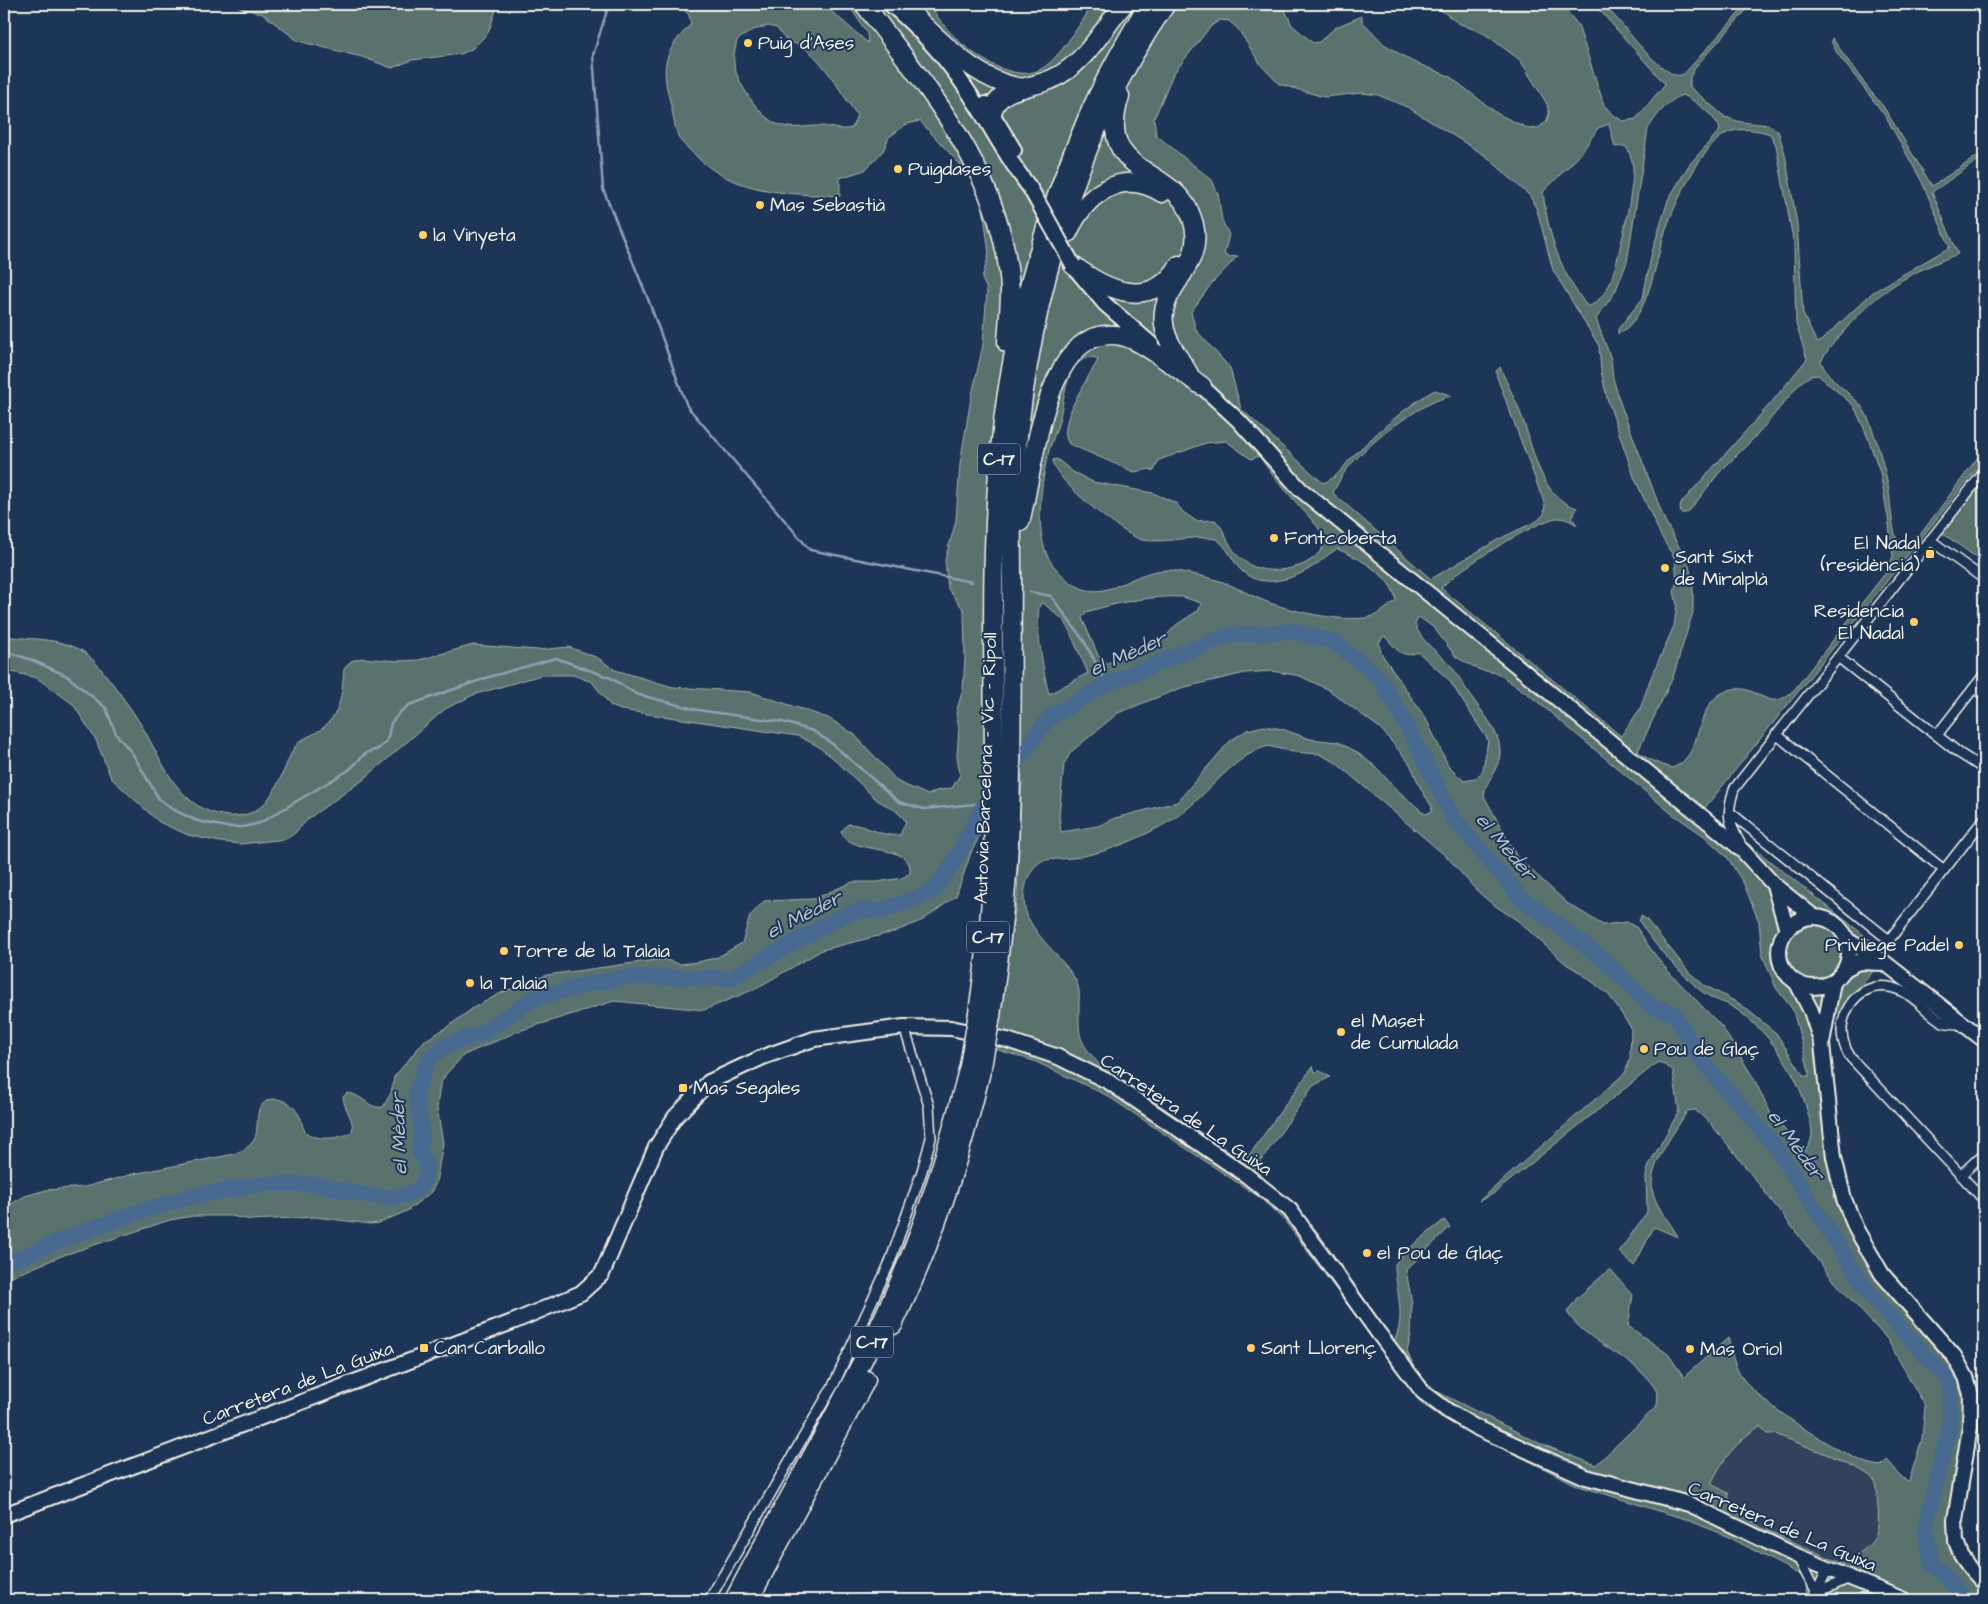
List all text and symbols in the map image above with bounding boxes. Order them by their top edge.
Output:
place label: Puig d'Ases [758,30,854,58]
marker: Puig d'Ases [742,37,754,49]
place label: Puigdases [908,156,991,184]
marker: Puigdases [892,163,904,175]
place label: Mas Sebastià [770,192,885,219]
marker: Mas Sebastià [754,199,766,211]
place label: la Vinyeta [433,222,516,250]
marker: la Vinyeta [417,229,429,241]
road number: C-17 [978,444,1020,474]
place label: Fontcoberta [1284,525,1397,552]
place label: El Nadal (residència) [1820,530,1920,579]
marker: Fontcoberta [1268,532,1280,544]
place label: Sant Sixt de Miralplà [1675,544,1768,593]
marker: El Nadal (residència) [1924,548,1936,560]
marker: Sant Sixt de Miralplà [1659,562,1671,574]
place label: Residencia El Nadal [1814,598,1904,647]
marker: Residencia El Nadal [1908,616,1920,628]
water label: el Mèder [1085,624,1173,683]
street label: Autovia Barcelona - Vic - Ripoll [968,632,1004,904]
water label: el Mèder [1469,807,1544,889]
water label: el Mèder [761,883,848,946]
road number: C-17 [967,922,1009,952]
place label: Privilege Padel [1825,932,1949,960]
place label: Torre de la Talaia [514,938,670,965]
marker: Privilege Padel [1953,939,1965,951]
marker: Torre de la Talaia [498,945,510,957]
place label: la Talaia [480,970,547,997]
marker: la Talaia [464,977,476,989]
place label: el Maset de Cumulada [1351,1008,1459,1057]
marker: el Maset de Cumulada [1335,1026,1347,1038]
place label: Pou de Glaç [1654,1036,1760,1063]
marker: Pou de Glaç [1638,1043,1650,1055]
street label: Carretera de La Guixa [1095,1047,1278,1183]
place label: Mas Segales [693,1075,800,1103]
marker: Mas Segales [677,1082,689,1094]
water label: el Mèder [384,1091,414,1175]
water label: el Mèder [1761,1104,1832,1188]
place label: el Pou de Glaç [1377,1240,1503,1267]
marker: el Pou de Glaç [1361,1247,1373,1259]
road number: C-17 [851,1326,893,1358]
street label: Carretera de La Guixa [199,1335,398,1433]
place label: Can Carballo [434,1335,545,1362]
place label: Sant Llorenç [1261,1335,1377,1362]
place label: Mas Oriol [1700,1336,1782,1363]
marker: Can Carballo [418,1342,430,1354]
marker: Sant Llorenç [1245,1342,1257,1354]
marker: Mas Oriol [1684,1343,1696,1355]
street label: Carretera de La Guixa [1684,1475,1881,1579]

